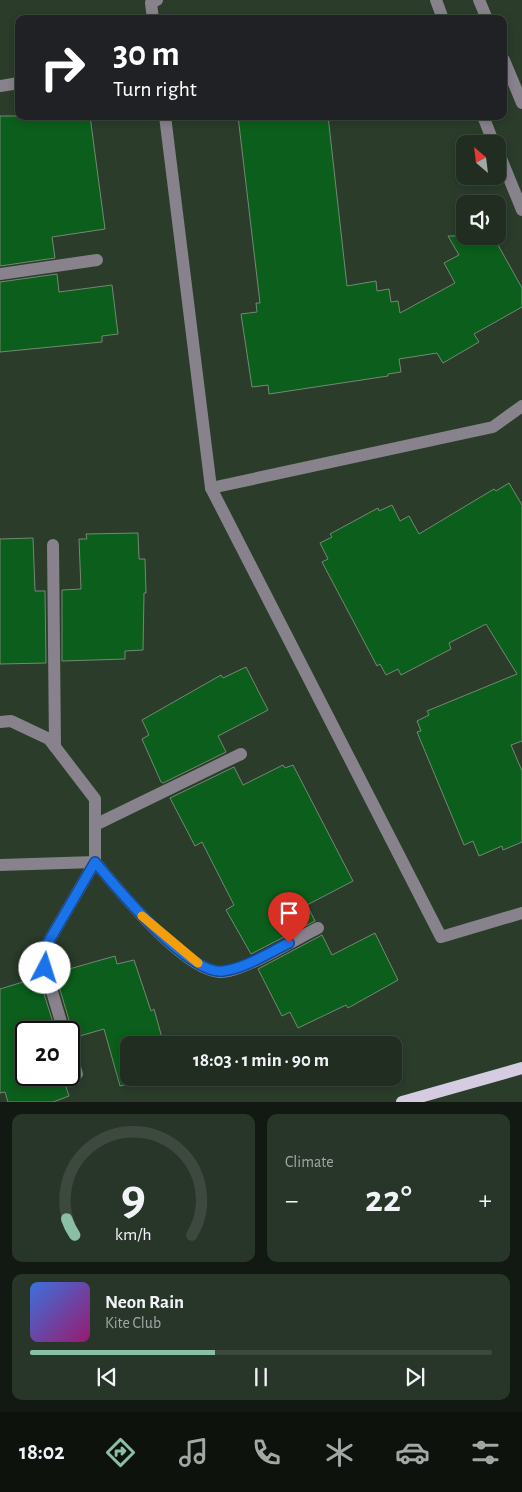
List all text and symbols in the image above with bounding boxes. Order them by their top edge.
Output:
icon: right [30,35,95,100]
text: 30 m [113,37,180,72]
text: Turn right [113,78,197,100]
north arrow [456,135,506,185]
map controls [456,135,506,245]
button: sound [456,195,506,245]
pin [268,892,310,943]
icon: arrive [275,899,303,927]
position arrow [18,941,70,993]
speed limit sign: 20 [15,1021,80,1086]
text: 18:03 · 1 min · 90 m [193,1051,329,1070]
text: Climate [285,1154,334,1170]
text: 9 [121,1172,146,1224]
text: 22° [365,1181,412,1219]
text: − [285,1187,298,1215]
text: + [479,1187,492,1215]
text: km/h [115,1226,152,1244]
text: Neon Rain [105,1293,184,1312]
text: Kite Club [105,1315,161,1331]
icon: previous [93,1363,121,1391]
icon: pause [247,1363,275,1391]
icon: next [401,1363,429,1391]
icon: directions [103,1435,138,1470]
icon: music [176,1435,211,1470]
icon: phone [249,1435,284,1470]
icon: climate [322,1435,357,1470]
icon: car [395,1435,430,1470]
icon: filters [468,1435,503,1470]
text: 18:02 [19,1441,65,1463]

